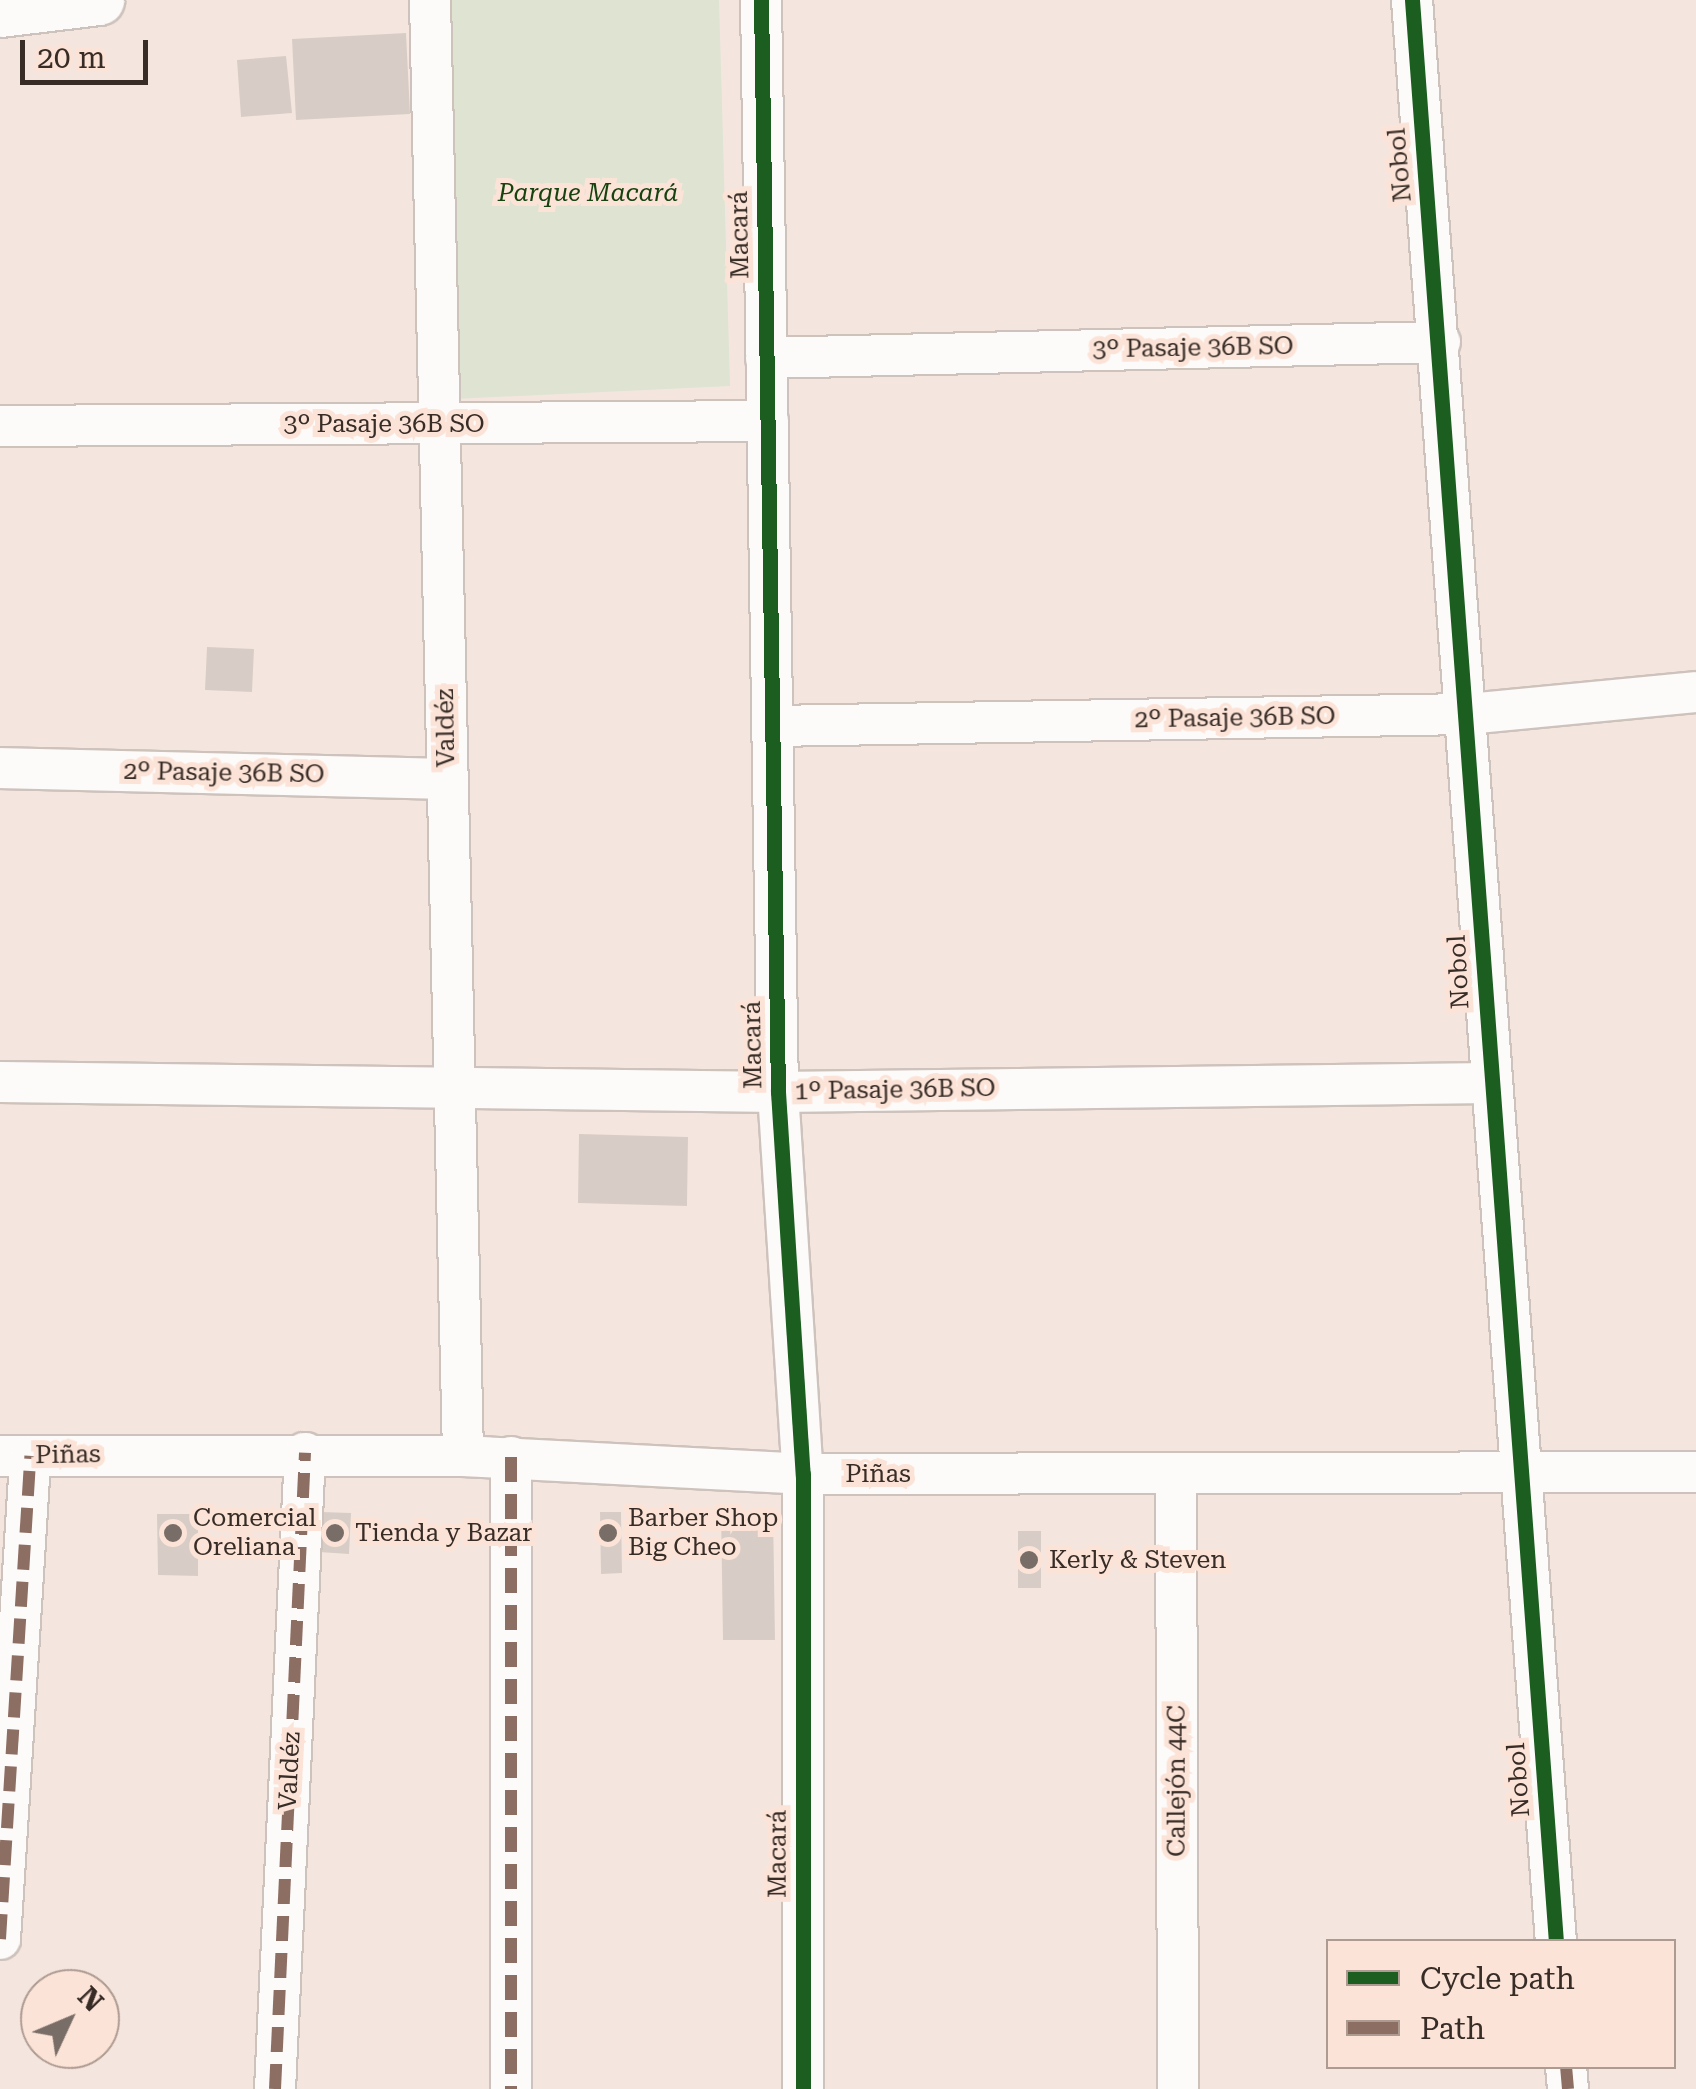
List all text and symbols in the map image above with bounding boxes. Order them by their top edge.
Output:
scale bar [25,20,152,82]
text: 20 m [37,40,106,75]
street label: Nobol [1382,127,1418,203]
park label: Parque Macará [498,178,678,208]
street label: Macará [724,191,756,279]
street label: 3º Pasaje 36B SO [1092,331,1294,365]
street label: 3º Pasaje 36B SO [283,409,485,439]
street label: Valdéz [430,688,462,768]
street label: 2º Pasaje 36B SO [1134,701,1336,735]
street label: 2º Pasaje 36B SO [123,756,325,790]
street label: Nobol [1442,934,1476,1010]
street label: Macará [737,1001,769,1089]
street label: 1º Pasaje 36B SO [794,1073,996,1107]
street label: Piñas [35,1439,101,1471]
street label: Piñas [845,1459,911,1489]
place label: Comercial Oreliana [193,1504,316,1563]
place label: Barber Shop Big Cheo [628,1504,778,1563]
place label: Tienda y Bazar [355,1518,532,1548]
marker: Comercial Oreliana [162,1522,184,1544]
marker: Tienda y Bazar [324,1522,346,1544]
marker: Barber Shop Big Cheo [597,1522,619,1544]
place label: Kerly & Steven [1049,1545,1226,1575]
marker: Kerly & Steven [1018,1549,1040,1571]
street label: Callejón 44C [1162,1705,1192,1857]
street label: Valdéz [273,1731,307,1811]
street label: Nobol [1501,1742,1537,1818]
street label: Macará [763,1810,793,1898]
legend [1326,1939,1676,2069]
text: Cycle path [1420,1961,1575,1996]
north arrow [20,1969,120,2069]
text: N [71,1980,110,2018]
text: Path [1420,2011,1485,2046]

